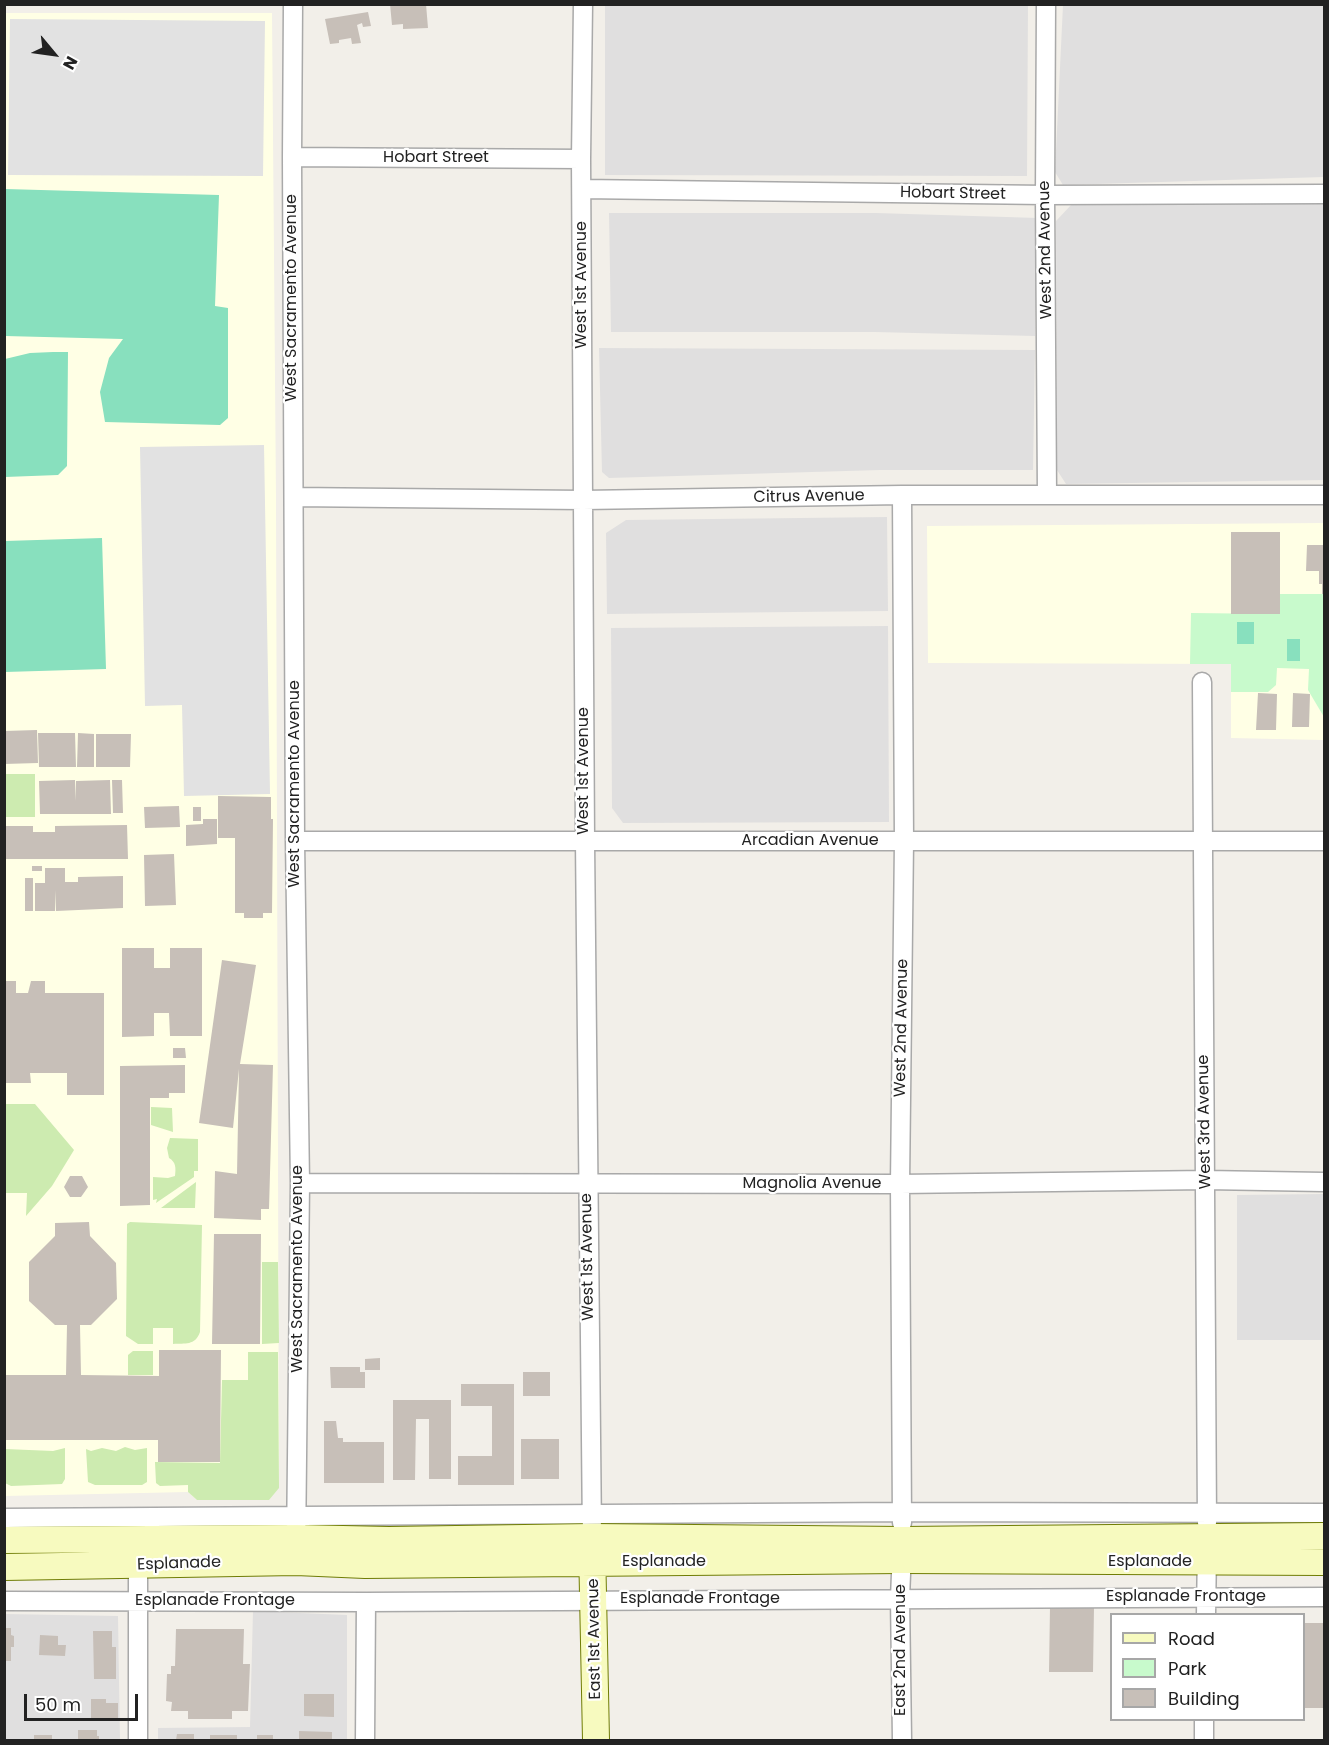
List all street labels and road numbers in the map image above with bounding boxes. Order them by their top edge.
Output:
street label: Hobart Street [383,148,489,168]
street label: West 2nd Avenue [1035,181,1057,319]
street label: Hobart Street [900,183,1006,205]
street label: West Sacramento Avenue [282,194,302,402]
street label: West 1st Avenue [572,221,592,349]
street label: Citrus Avenue [753,486,865,508]
street label: West Sacramento Avenue [285,680,305,888]
street label: West 1st Avenue [574,707,594,835]
street label: Arcadian Avenue [741,831,879,851]
street label: West 2nd Avenue [891,959,913,1097]
street label: West 3rd Avenue [1194,1055,1216,1189]
street label: West Sacramento Avenue [288,1165,308,1373]
street label: Magnolia Avenue [743,1174,881,1194]
street label: West 1st Avenue [577,1193,599,1321]
street label: Esplanade [622,1552,706,1572]
street label: Esplanade [1108,1552,1192,1572]
street label: Esplanade [137,1553,221,1575]
street label: East 1st Avenue [584,1578,606,1700]
street label: East 2nd Avenue [891,1584,911,1716]
street label: Esplanade Frontage [1106,1587,1266,1607]
street label: Esplanade Frontage [620,1589,780,1609]
street label: Esplanade Frontage [135,1591,295,1611]

